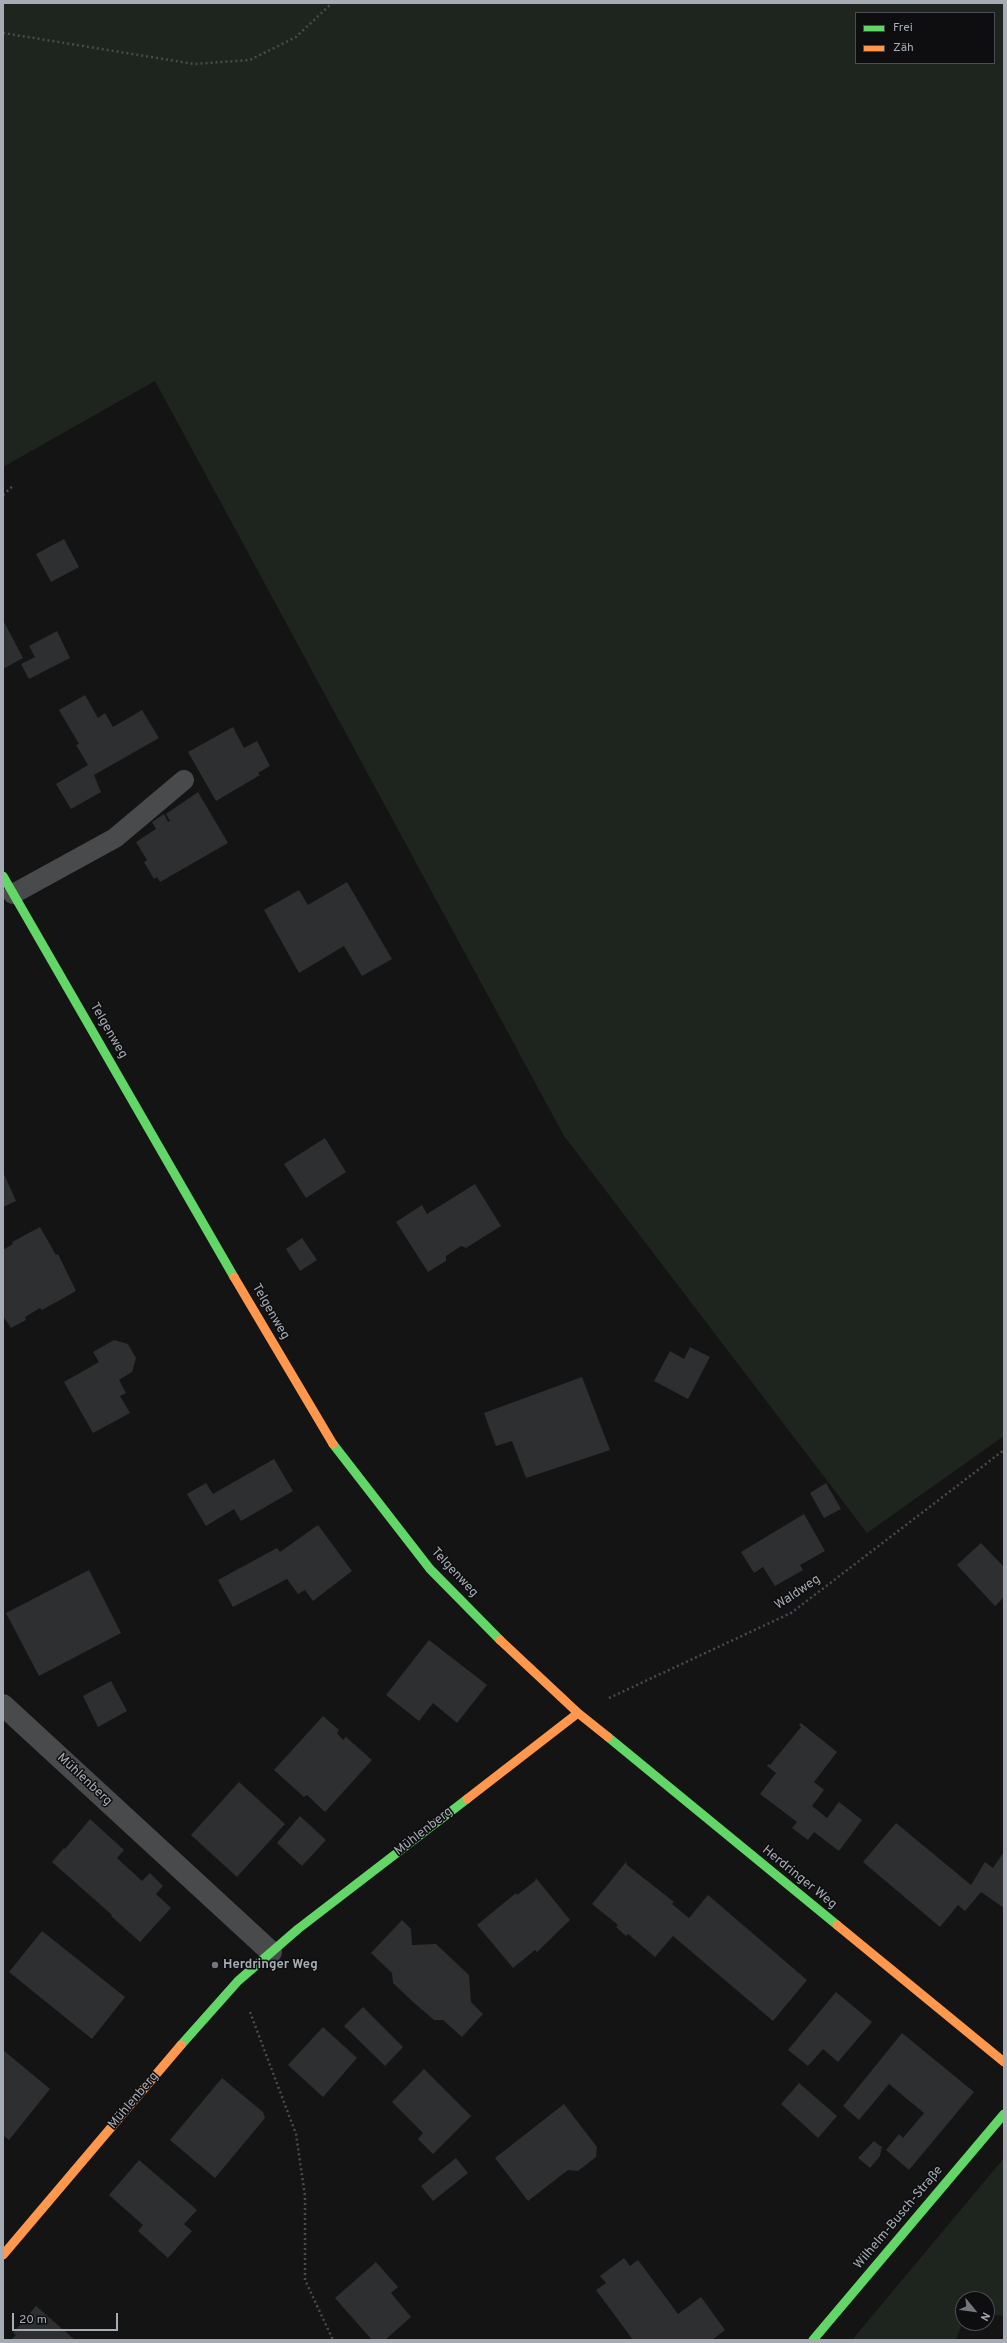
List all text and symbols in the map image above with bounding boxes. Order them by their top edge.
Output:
legend [855,12,995,64]
text: Frei [893,20,913,36]
text: Zäh [893,40,914,56]
street label: Telgenweg [86,1000,130,1062]
street label: Telgenweg [248,1281,292,1343]
street label: Telgenweg [427,1545,481,1601]
street label: Waldweg [772,1572,824,1614]
street label: Mühlenberg [53,1751,115,1809]
street label: Mühlenberg [392,1804,456,1860]
street label: Herdringer Weg [758,1843,840,1913]
place label: Herdringer Weg [223,1957,318,1973]
marker: Herdringer Weg [210,1960,220,1970]
street label: Mühlenberg [106,2069,162,2133]
street label: Wilhelm-Busch-Straße [851,2163,947,2273]
north arrow [955,2291,995,2331]
scale bar [14,2305,120,2331]
text: N [977,2309,993,2323]
text: 20 m [19,2312,47,2328]

